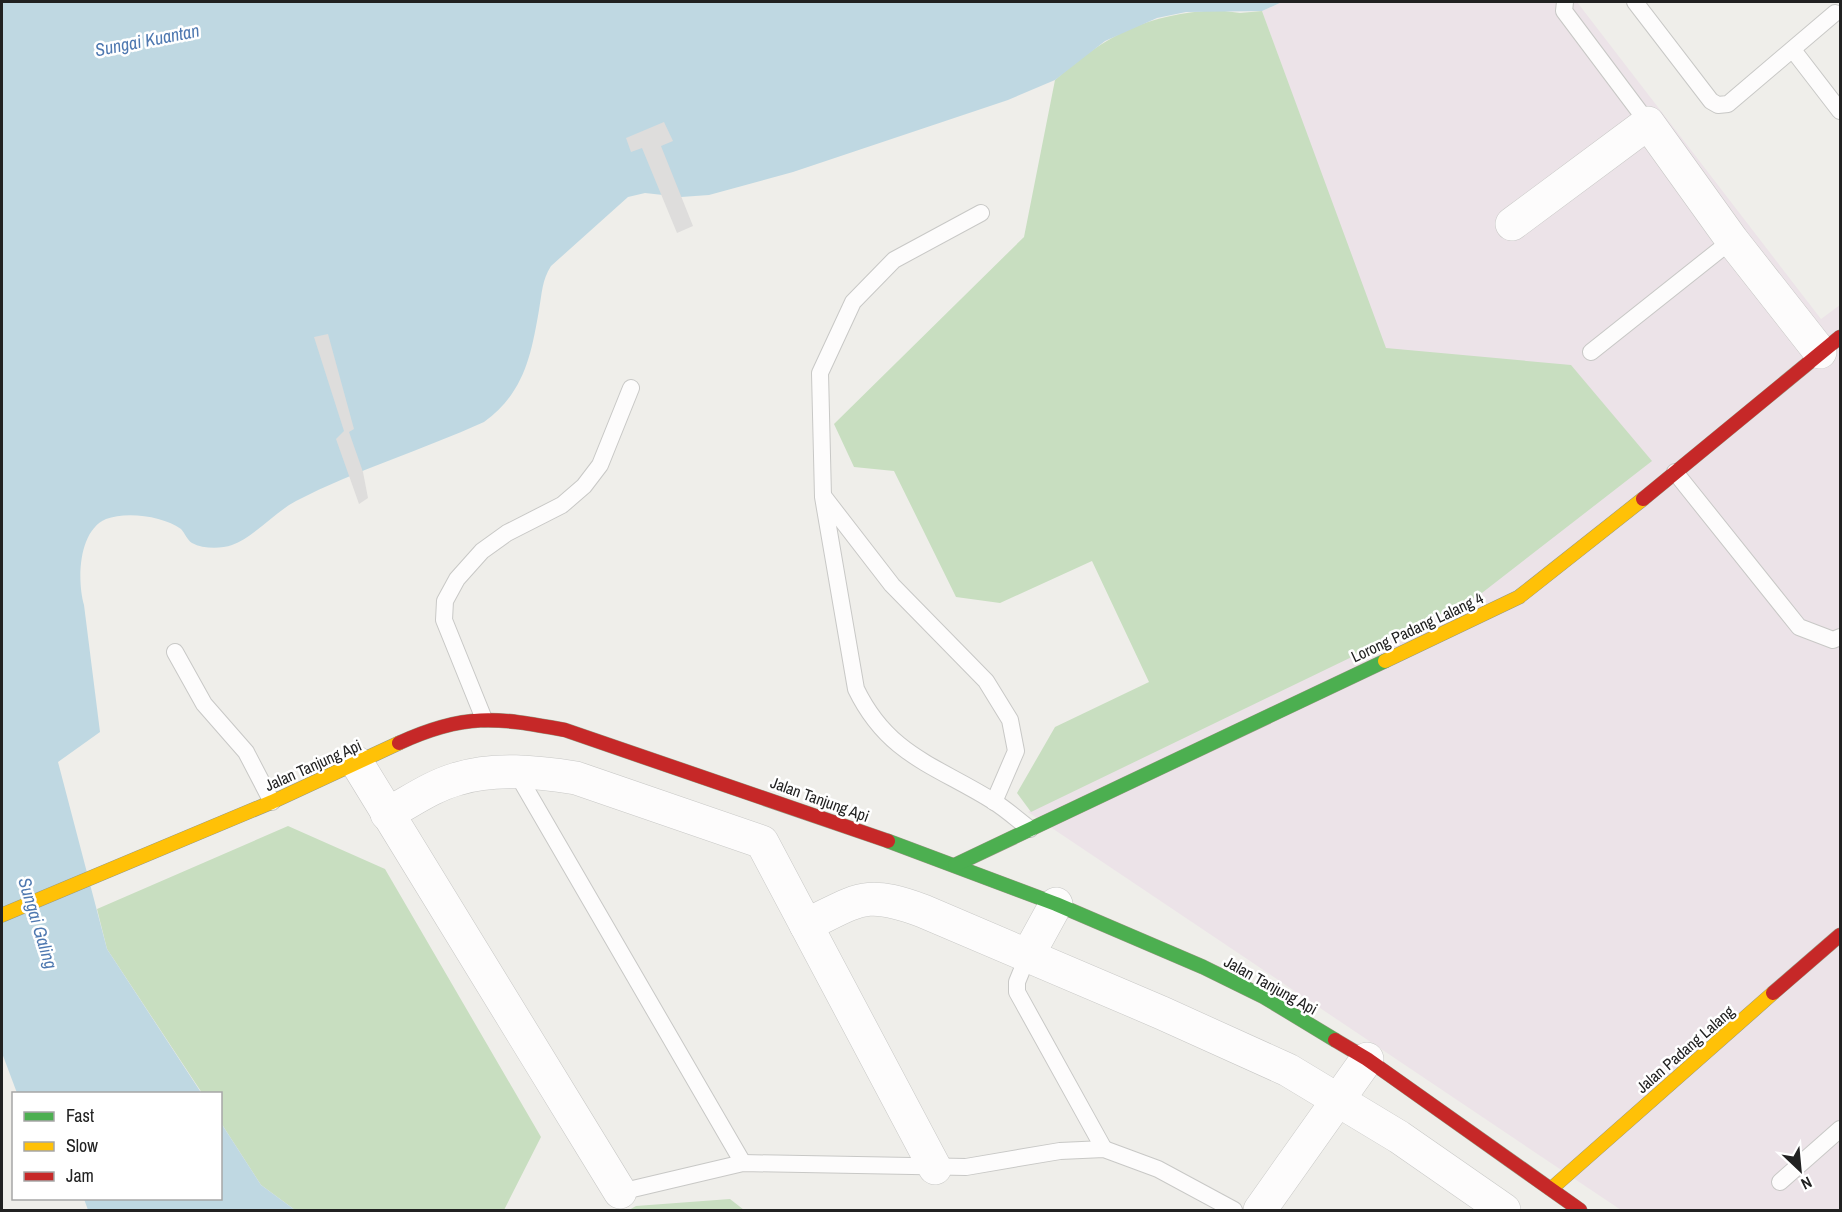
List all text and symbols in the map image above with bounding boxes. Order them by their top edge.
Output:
water label: Sungai Kuantan [93,18,201,62]
street label: Lorong Padang Lalang 4 [1347,587,1487,667]
street label: Jalan Tanjung Api [261,734,365,796]
street label: Jalan Tanjung Api [768,771,872,827]
water label: Sungai Galing [12,874,64,972]
street label: Jalan Tanjung Api [1220,950,1322,1020]
street label: Jalan Padang Lalang [1631,1000,1739,1098]
legend [12,1092,222,1200]
text: Fast [66,1103,94,1128]
text: Slow [66,1133,98,1158]
north arrow [1770,1140,1830,1200]
text: Jam [66,1163,94,1188]
text: N [1797,1172,1816,1195]

